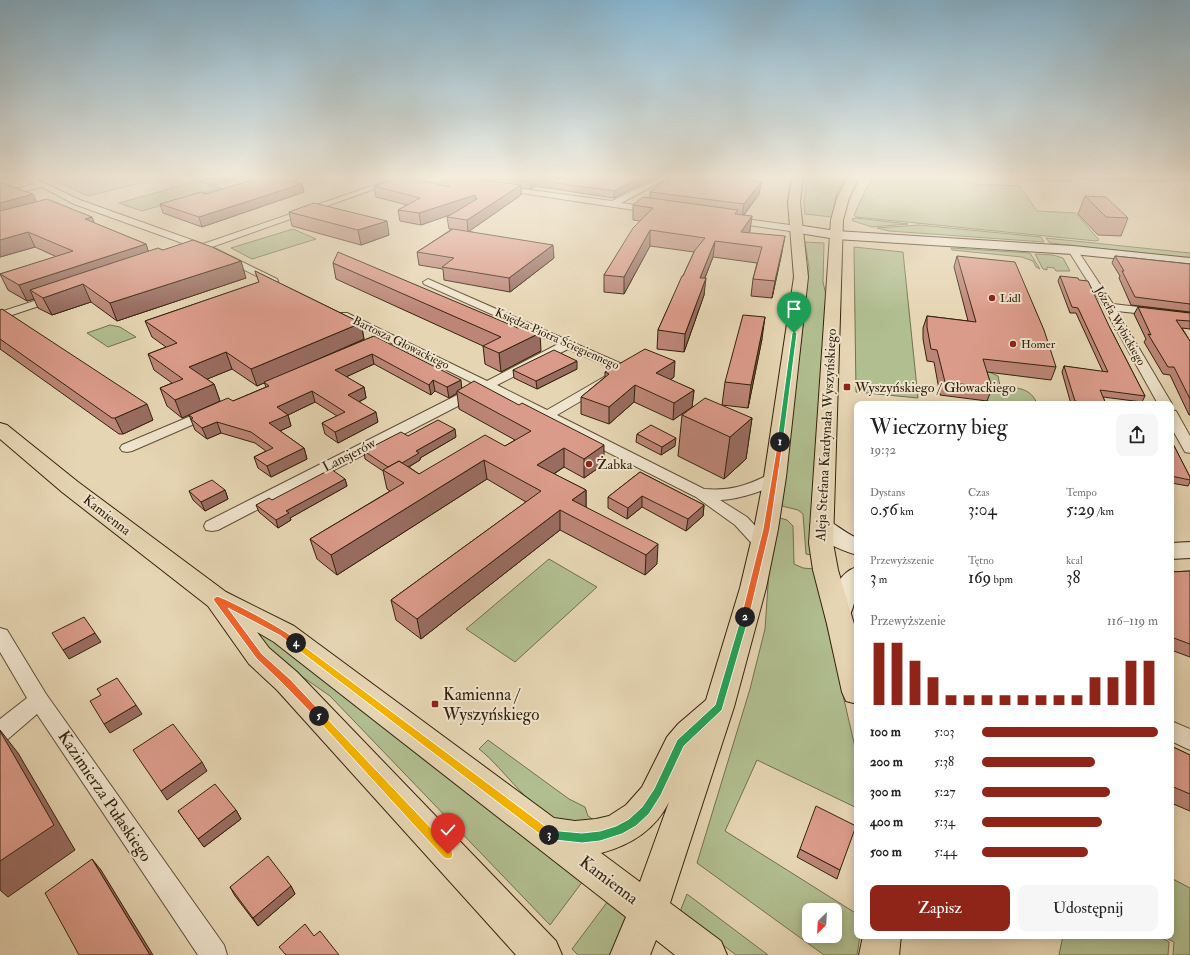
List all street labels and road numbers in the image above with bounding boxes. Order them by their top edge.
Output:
street label: Józefa Wybickiego [1091,283,1149,368]
street label: Księdza Piotra Ściegiennego [493,305,622,373]
street label: Bartosza Głowackiego [350,313,452,373]
street label: Aleja Stefana Kardynała Wyszyńskiego [812,328,841,543]
street label: Lansjerów [320,434,379,476]
street label: Kamienna [80,491,135,539]
street label: Kazimierza Pułaskiego [53,726,157,866]
street label: Kamienna [575,851,643,909]

